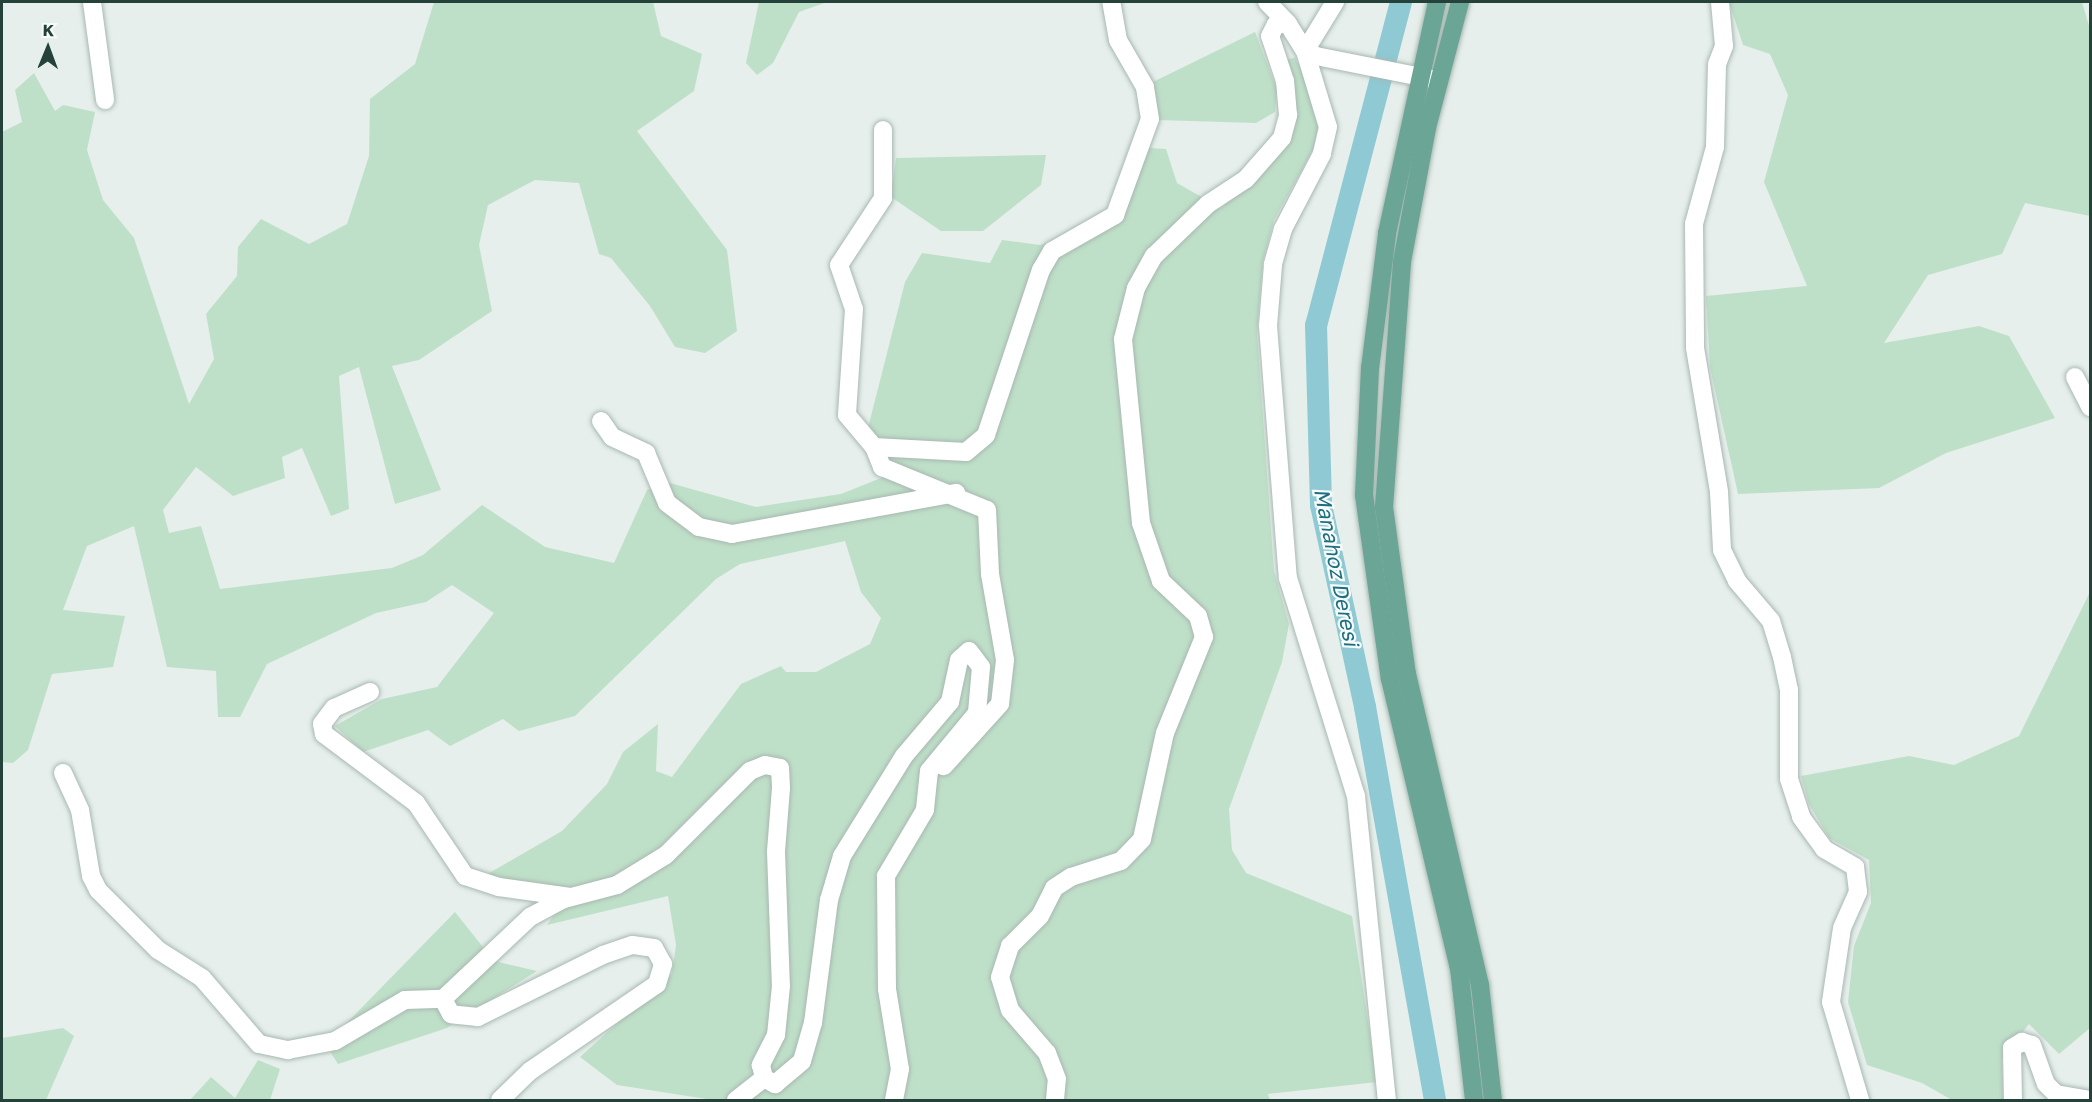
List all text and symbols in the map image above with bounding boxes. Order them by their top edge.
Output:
north arrow [18,18,78,78]
text: K [42,20,54,40]
water label: Manahoz Deresi [1309,486,1365,648]

